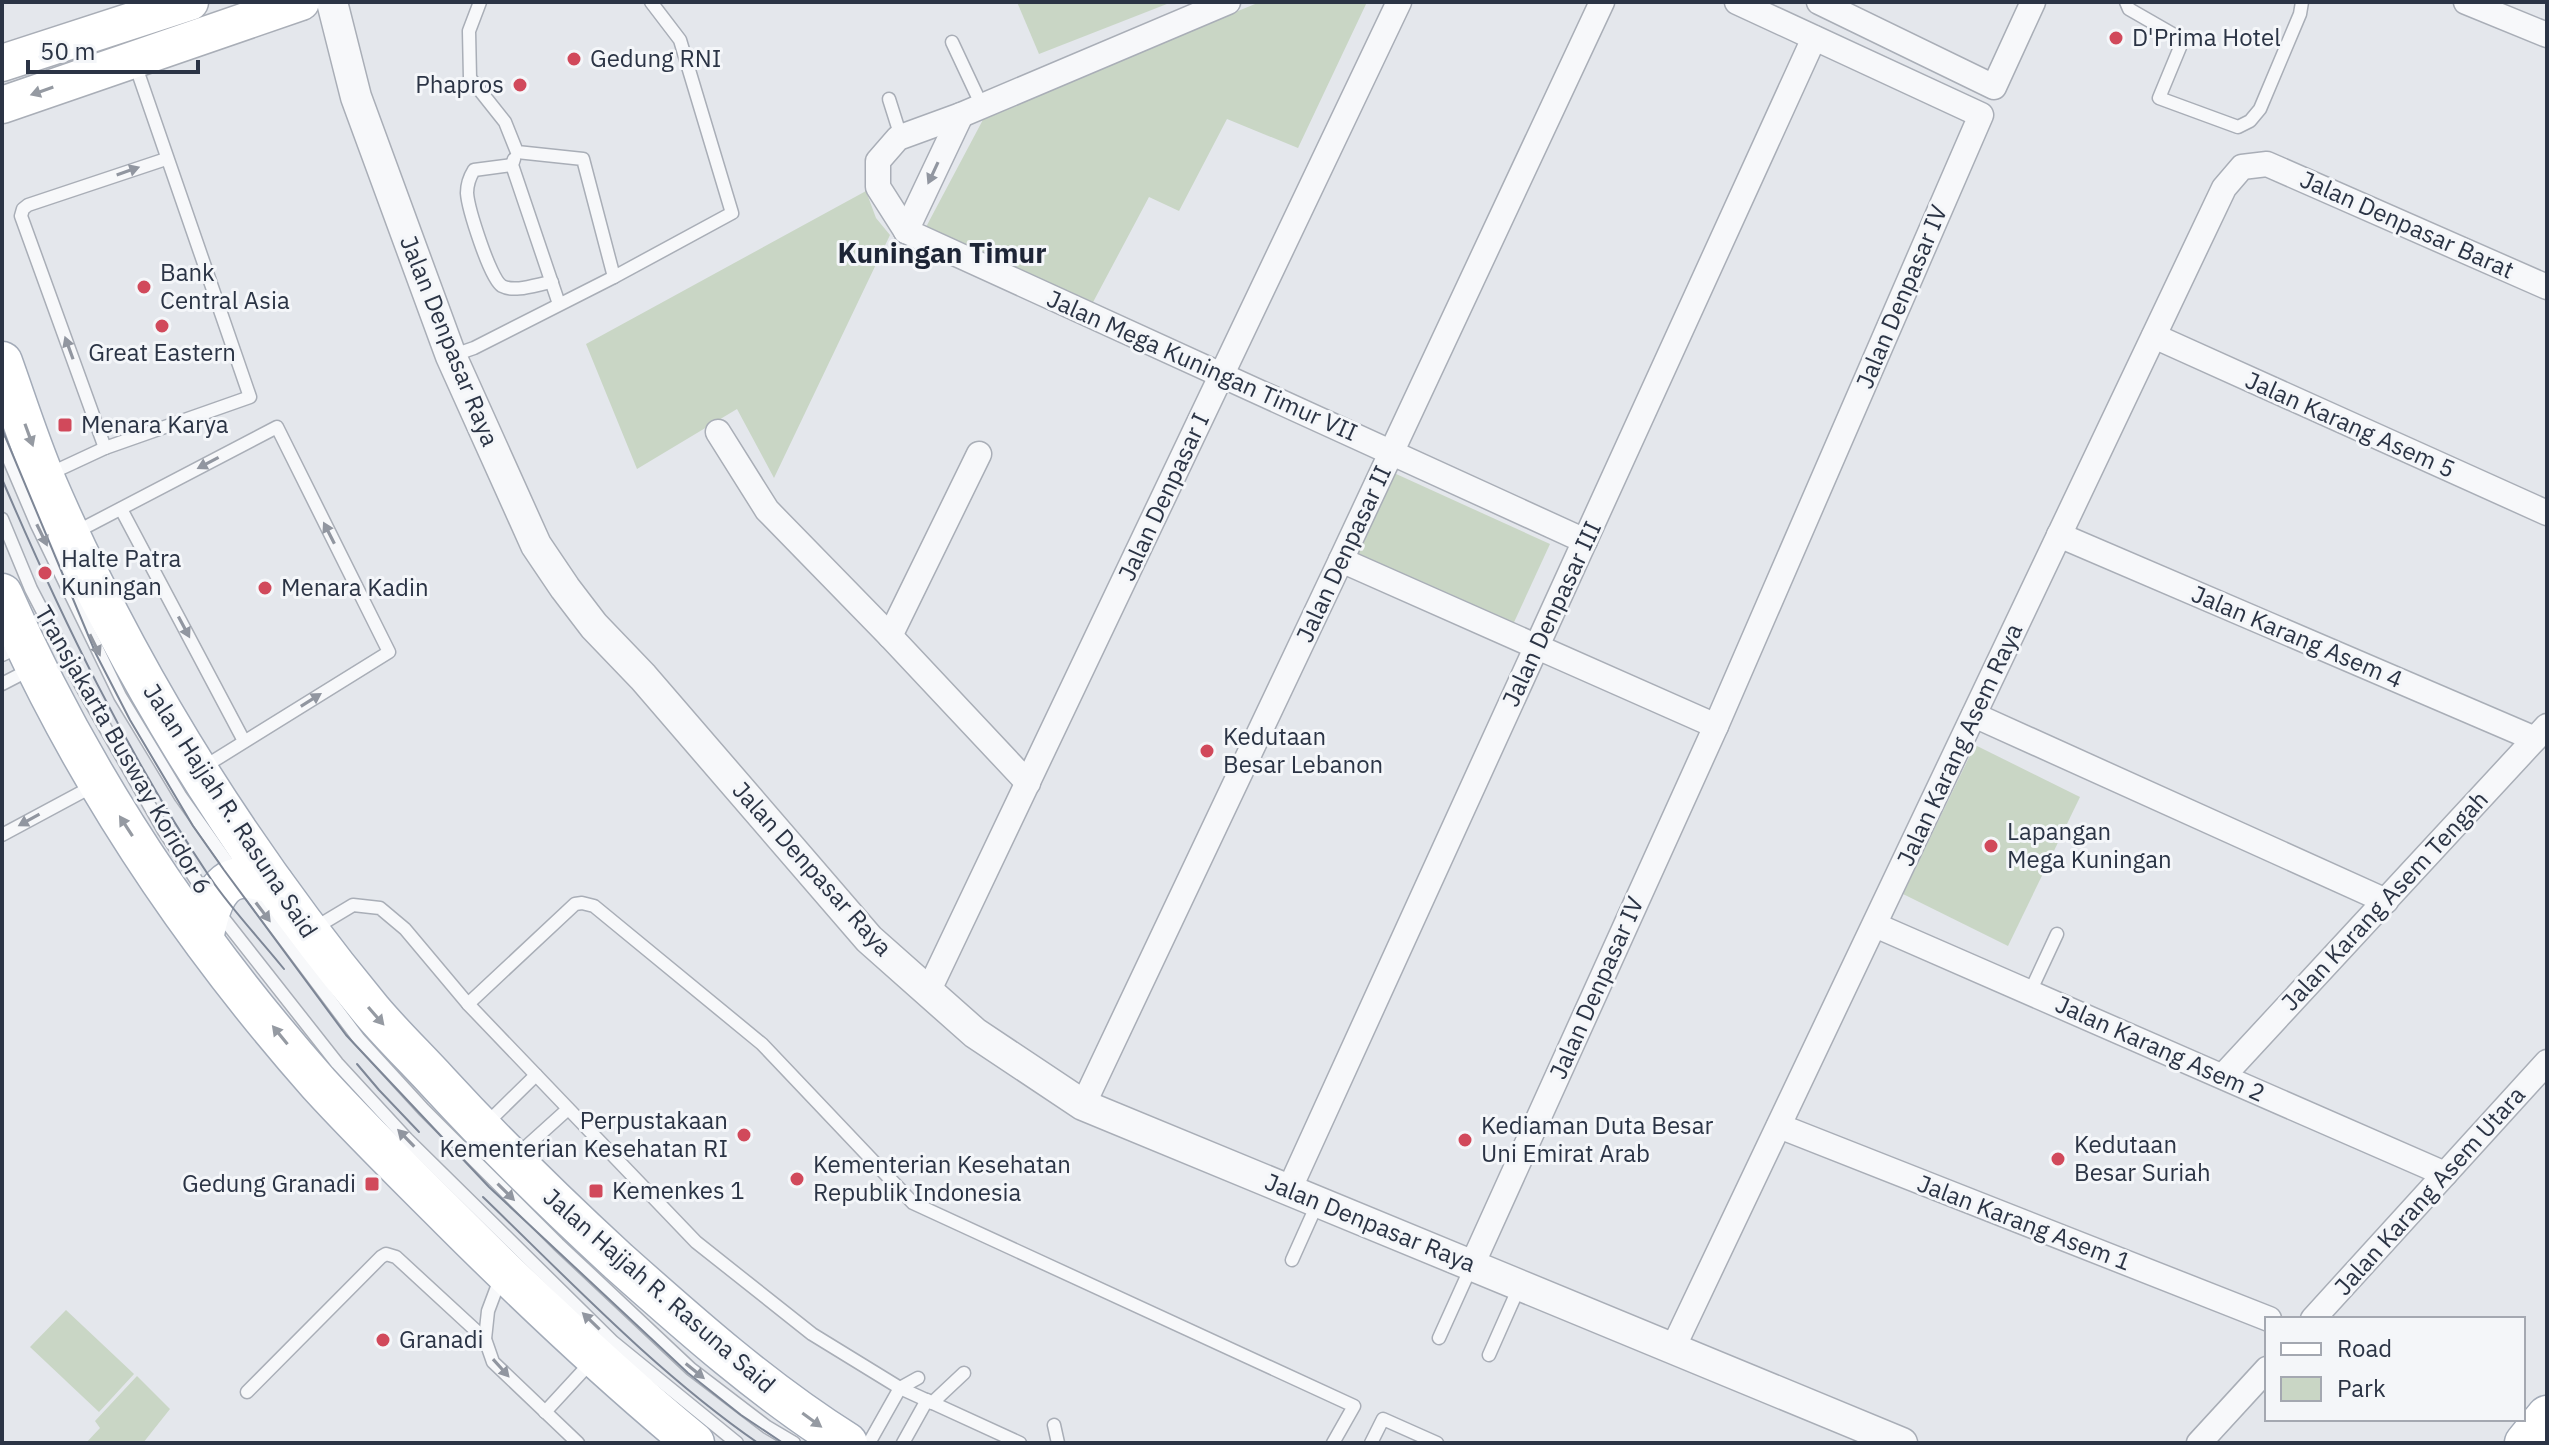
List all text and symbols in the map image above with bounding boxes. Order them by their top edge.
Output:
place label: D'Prima Hotel [2132,21,2281,53]
scale bar [28,24,198,74]
marker: D'Prima Hotel [2107,29,2125,47]
text: 50 m [40,35,95,67]
place label: Gedung RNI [590,42,721,74]
marker: Gedung RNI [565,50,583,68]
place label: Phapros [415,68,504,100]
marker: Phapros [511,76,529,94]
one-way arrow [30,86,54,98]
one-way arrow [926,161,940,185]
street label: Jalan Denpasar Barat [2295,163,2519,286]
one-way arrow [116,165,140,177]
street label: Jalan Denpasar IV [1848,200,1954,393]
street label: Jalan Denpasar Raya [393,231,507,451]
district label: Kuningan Timur [837,234,1047,271]
place label: Bank Central Asia [160,256,290,316]
marker: Bank Central Asia [135,278,153,296]
street label: Jalan Mega Kuningan Timur VII [1042,282,1363,448]
marker: Great Eastern [153,317,171,335]
one-way arrow [63,336,75,360]
place label: Great Eastern [88,336,236,368]
street label: Jalan Karang Asem 5 [2241,363,2460,485]
street label: Jalan Denpasar I [1110,407,1216,586]
place label: Menara Karya [81,408,229,440]
marker: Menara Karya [56,416,74,434]
one-way arrow [23,423,35,447]
one-way arrow [196,457,219,470]
street label: Jalan Denpasar II [1288,460,1398,647]
street label: Jalan Denpasar III [1494,516,1608,711]
one-way arrow [323,521,336,544]
one-way arrow [35,523,49,547]
place label: Halte Patra Kuningan [61,542,182,602]
marker: Halte Patra Kuningan [36,564,54,582]
place label: Menara Kadin [281,571,429,603]
street label: Jalan Karang Asem 4 [2187,577,2408,695]
marker: Menara Kadin [256,579,274,597]
street label: Transjakarta Busway Koridor 6 [28,600,220,899]
one-way arrow [176,616,190,638]
street label: Jalan Karang Asem Raya [1889,618,2029,871]
one-way arrow [88,633,102,657]
street label: Jalan Hajjah R. Rasuna Said [136,677,325,944]
one-way arrow [300,694,322,708]
place label: Kedutaan Besar Lebanon [1223,720,1383,780]
marker: Kedutaan Besar Lebanon [1198,742,1216,760]
street label: Jalan Denpasar Raya [726,774,900,963]
street label: Jalan Karang Asem Tengah [2274,783,2495,1017]
one-way arrow [18,813,41,827]
one-way arrow [119,815,133,837]
place label: Lapangan Mega Kuningan [2007,815,2172,875]
marker: Lapangan Mega Kuningan [1982,837,2000,855]
street label: Jalan Denpasar IV [1541,891,1651,1084]
one-way arrow [255,901,271,922]
street label: Jalan Karang Asem 2 [2051,987,2270,1109]
one-way arrow [367,1005,384,1025]
one-way arrow [271,1025,288,1046]
street label: Jalan Karang Asem Utara [2327,1079,2532,1302]
place label: Perpustakaan Kementerian Kesehatan RI [439,1104,728,1164]
place label: Kediaman Duta Besar Uni Emirat Arab [1481,1109,1714,1169]
marker: Perpustakaan Kementerian Kesehatan RI [735,1126,753,1144]
place label: Kedutaan Besar Suriah [2074,1128,2211,1188]
one-way arrow [398,1129,416,1148]
marker: Kediaman Duta Besar Uni Emirat Arab [1456,1131,1474,1149]
place label: Kementerian Kesehatan Republik Indonesia [813,1148,1071,1208]
marker: Kedutaan Besar Suriah [2049,1150,2067,1168]
street label: Jalan Denpasar Raya [1260,1165,1481,1279]
place label: Gedung Granadi [182,1167,356,1199]
street label: Jalan Karang Asem 1 [1913,1167,2136,1278]
marker: Kementerian Kesehatan Republik Indonesia [788,1170,806,1188]
place label: Kemenkes 1 [612,1174,745,1206]
marker: Gedung Granadi [363,1175,381,1193]
street label: Jalan Hajjah R. Rasuna Said [537,1181,782,1400]
one-way arrow [497,1182,515,1201]
marker: Kemenkes 1 [587,1182,605,1200]
one-way arrow [582,1312,601,1331]
legend [2265,1317,2525,1421]
place label: Granadi [399,1323,484,1355]
marker: Granadi [374,1331,392,1349]
text: Road [2337,1332,2392,1364]
one-way arrow [492,1358,510,1378]
one-way arrow [685,1362,705,1379]
text: Park [2337,1372,2386,1404]
one-way arrow [802,1412,823,1427]

